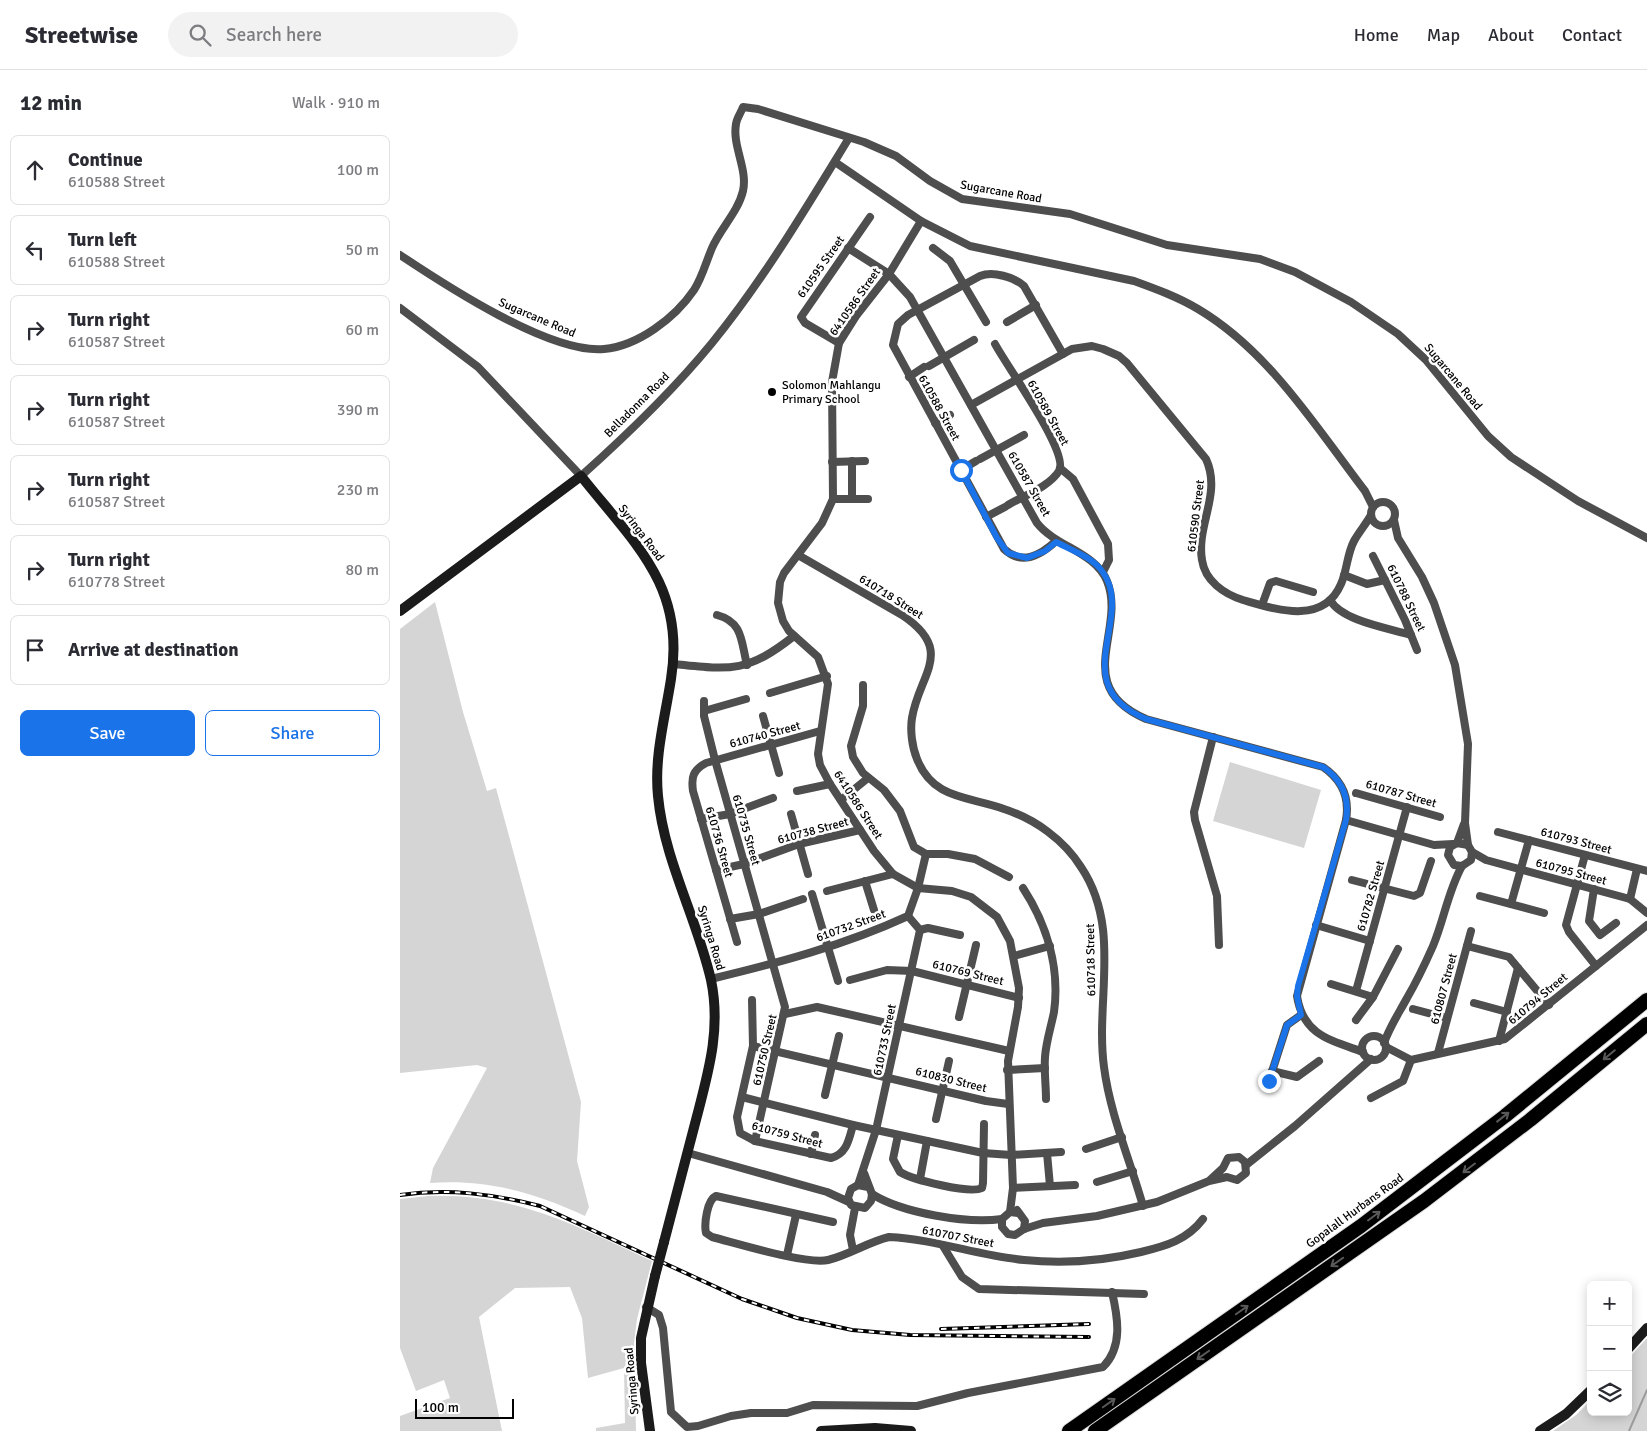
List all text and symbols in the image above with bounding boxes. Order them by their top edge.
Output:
search box [168,12,518,57]
text: Streetwise [25,20,138,50]
icon: search [186,21,214,49]
text: Search here [226,23,322,47]
text: Home [1354,24,1399,46]
text: Map [1427,24,1460,46]
text: About [1488,24,1534,46]
text: Contact [1562,24,1622,46]
text: 12 min [20,90,82,116]
text: Walk · 910 m [292,93,380,113]
text: Continue [68,148,143,172]
icon: ahead [21,156,49,184]
text: 100 m [337,160,379,180]
text: 610588 Street [68,172,165,192]
street label: Sugarcane Road [959,177,1043,207]
text: Turn left [68,228,137,252]
street label: 610595 Street [794,233,848,301]
icon: left [21,236,49,264]
text: 50 m [345,240,379,260]
text: 610588 Street [68,252,165,272]
street label: 6410586 Street [826,265,884,339]
street label: Sugarcane Road [496,295,578,341]
text: Turn right [68,308,150,332]
icon: right [21,316,49,344]
text: 60 m [345,320,379,340]
text: 610587 Street [68,332,165,352]
street label: Sugarcane Road [1421,341,1485,413]
street label: Belladonna Road [601,369,673,441]
street label: 610588 Street [915,373,963,443]
place label: Solomon Mahlangu Primary School [782,378,881,407]
street label: 610589 Street [1024,378,1072,448]
marker: Solomon Mahlangu Primary School [766,386,778,398]
text: Turn right [68,388,150,412]
icon: right [21,396,49,424]
text: 390 m [337,400,379,420]
text: 610587 Street [68,412,165,432]
street label: 610587 Street [1004,449,1054,519]
route start [950,459,973,482]
text: Turn right [68,468,150,492]
icon: right [21,476,49,504]
street label: 610590 Street [1184,479,1208,553]
text: 230 m [337,480,379,500]
text: 610587 Street [68,492,165,512]
street label: Syringa Road [615,502,667,564]
text: Turn right [68,548,150,572]
icon: right [21,556,49,584]
text: 80 m [345,560,379,580]
street label: 610788 Street [1383,562,1429,634]
street label: 610718 Street [856,571,926,623]
text: 610778 Street [68,572,165,592]
icon: arrive [21,636,49,664]
text: Arrive at destination [68,638,239,662]
button: Save [20,710,195,756]
button: Share [205,710,380,756]
street label: 610740 Street [728,718,802,752]
street label: 6410586 Street [830,768,886,842]
street label: 610787 Street [1364,777,1438,811]
street label: 610735 Street [729,793,763,867]
street label: 610736 Street [702,805,736,879]
street label: 610738 Street [776,814,850,848]
street label: 610793 Street [1539,824,1613,858]
street label: 610795 Street [1534,855,1608,889]
street label: 610782 Street [1354,859,1388,933]
street label: Syringa Road [694,904,728,972]
street label: 610732 Street [814,907,888,945]
street label: 610718 Street [1083,923,1099,997]
street label: 610807 Street [1427,952,1461,1026]
street label: 610769 Street [931,957,1005,989]
street label: 610794 Street [1505,970,1571,1028]
street label: 610733 Street [870,1003,900,1077]
street label: 610750 Street [750,1013,780,1087]
one-way arrow [1603,1050,1616,1061]
street label: 610830 Street [914,1064,988,1096]
route end [1258,1070,1281,1093]
one-way arrow [1496,1112,1510,1122]
street label: 610759 Street [750,1118,824,1152]
one-way arrow [1463,1162,1476,1173]
street label: Gopalall Hurbans Road [1303,1170,1407,1252]
one-way arrow [1367,1211,1381,1221]
street label: 610707 Street [921,1223,995,1251]
one-way arrow [1330,1257,1344,1267]
map controls [1587,1281,1632,1416]
button: + [1587,1281,1632,1326]
one-way arrow [1235,1305,1249,1315]
button: − [1587,1326,1632,1371]
street label: Syringa Road [622,1347,642,1415]
one-way arrow [1197,1350,1211,1360]
button: layers [1587,1371,1632,1416]
scale bar [415,1396,514,1419]
one-way arrow [1102,1398,1116,1408]
text: 100 m [422,1399,459,1416]

